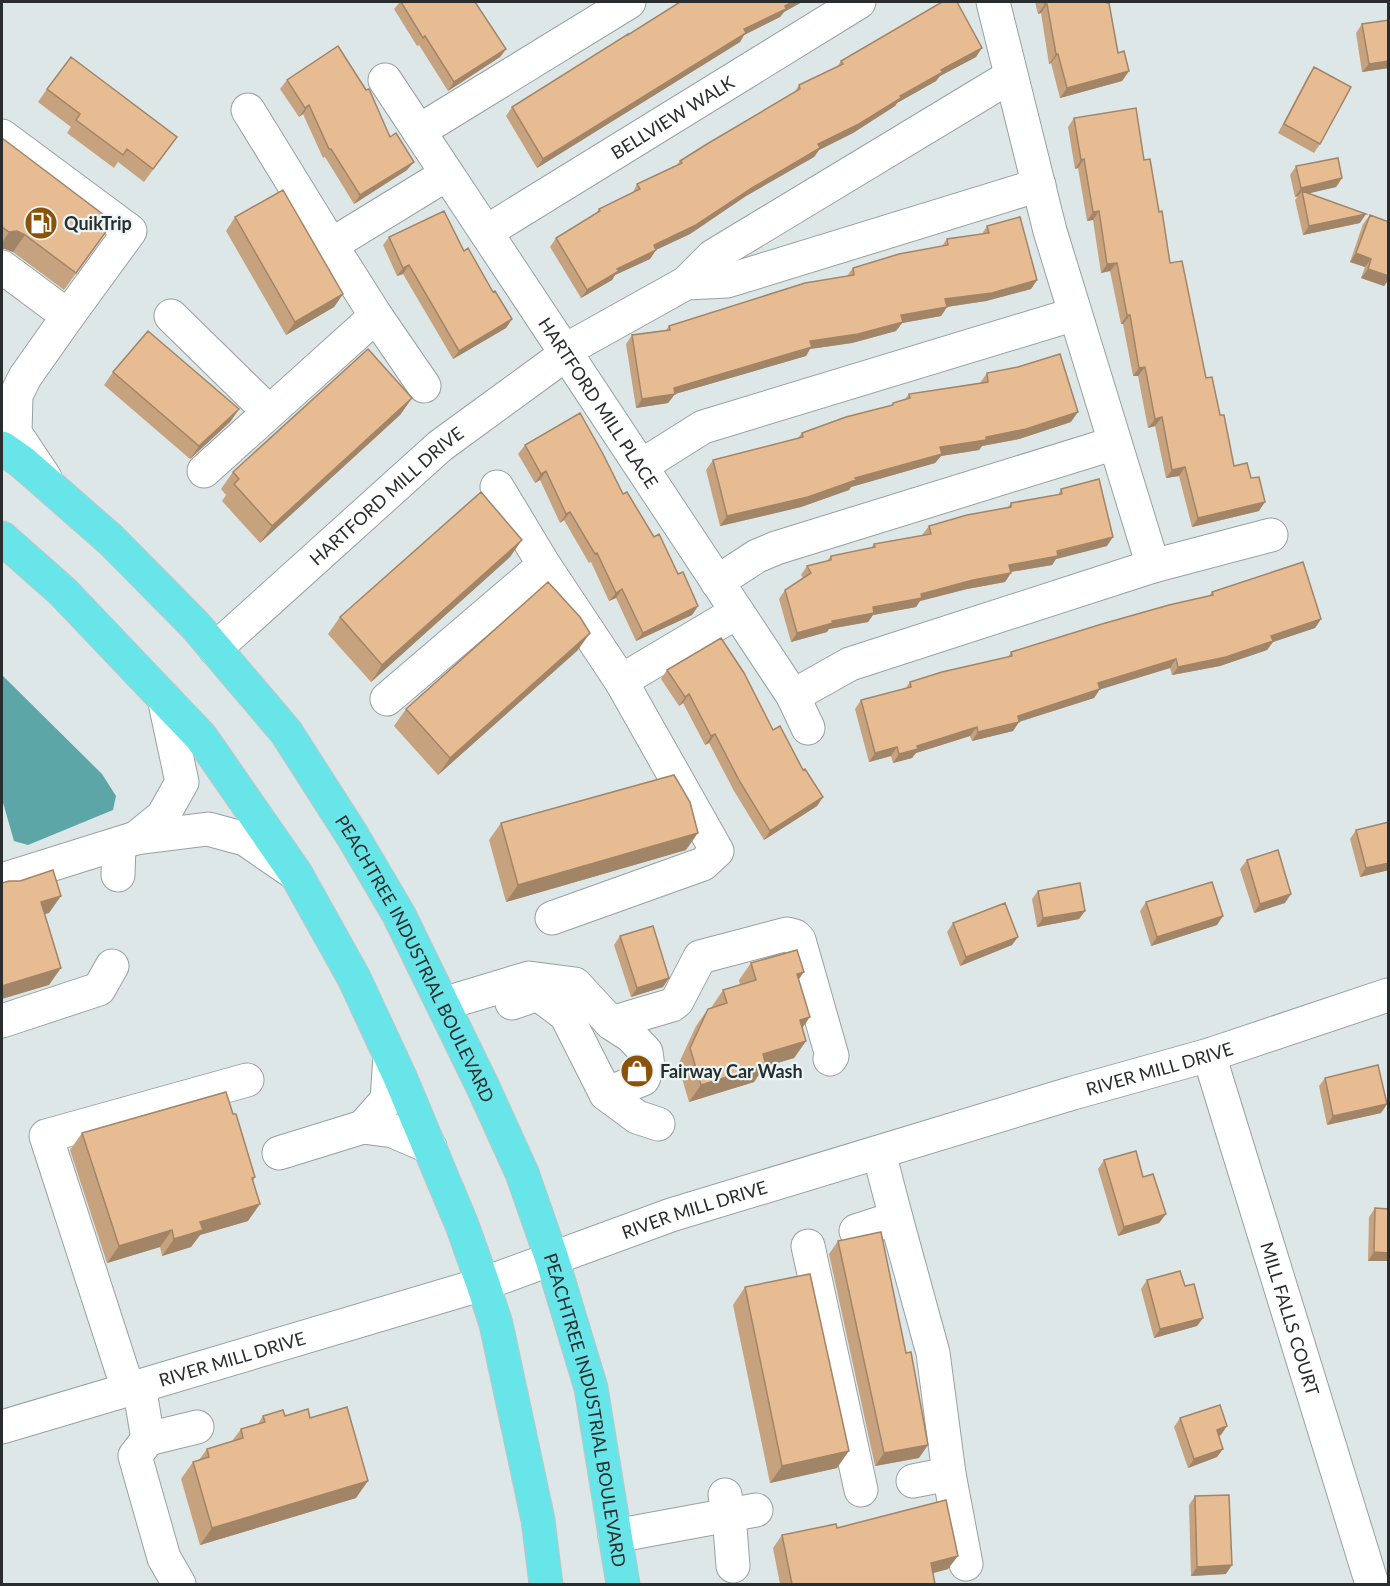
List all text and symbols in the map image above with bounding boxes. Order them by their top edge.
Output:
street label: BELLVIEW WALK [607,71,738,163]
fuel station icon: QuikTrip [23,205,59,241]
place label: QuikTrip [64,212,132,234]
street label: HARTFORD MILL PLACE [534,313,663,492]
street label: HARTFORD MILL DRIVE [305,422,468,570]
street label: PEACHTREE INDUSTRIAL BOULEVARD [331,811,499,1106]
street label: RIVER MILL DRIVE [1083,1037,1236,1100]
shop icon: Fairway Car Wash [619,1053,655,1089]
place label: Fairway Car Wash [660,1060,803,1082]
street label: RIVER MILL DRIVE [618,1175,770,1243]
street label: MILL FALLS COURT [1256,1239,1324,1399]
street label: PEACHTREE INDUSTRIAL BOULEVARD [540,1250,631,1569]
street label: RIVER MILL DRIVE [156,1326,308,1391]

